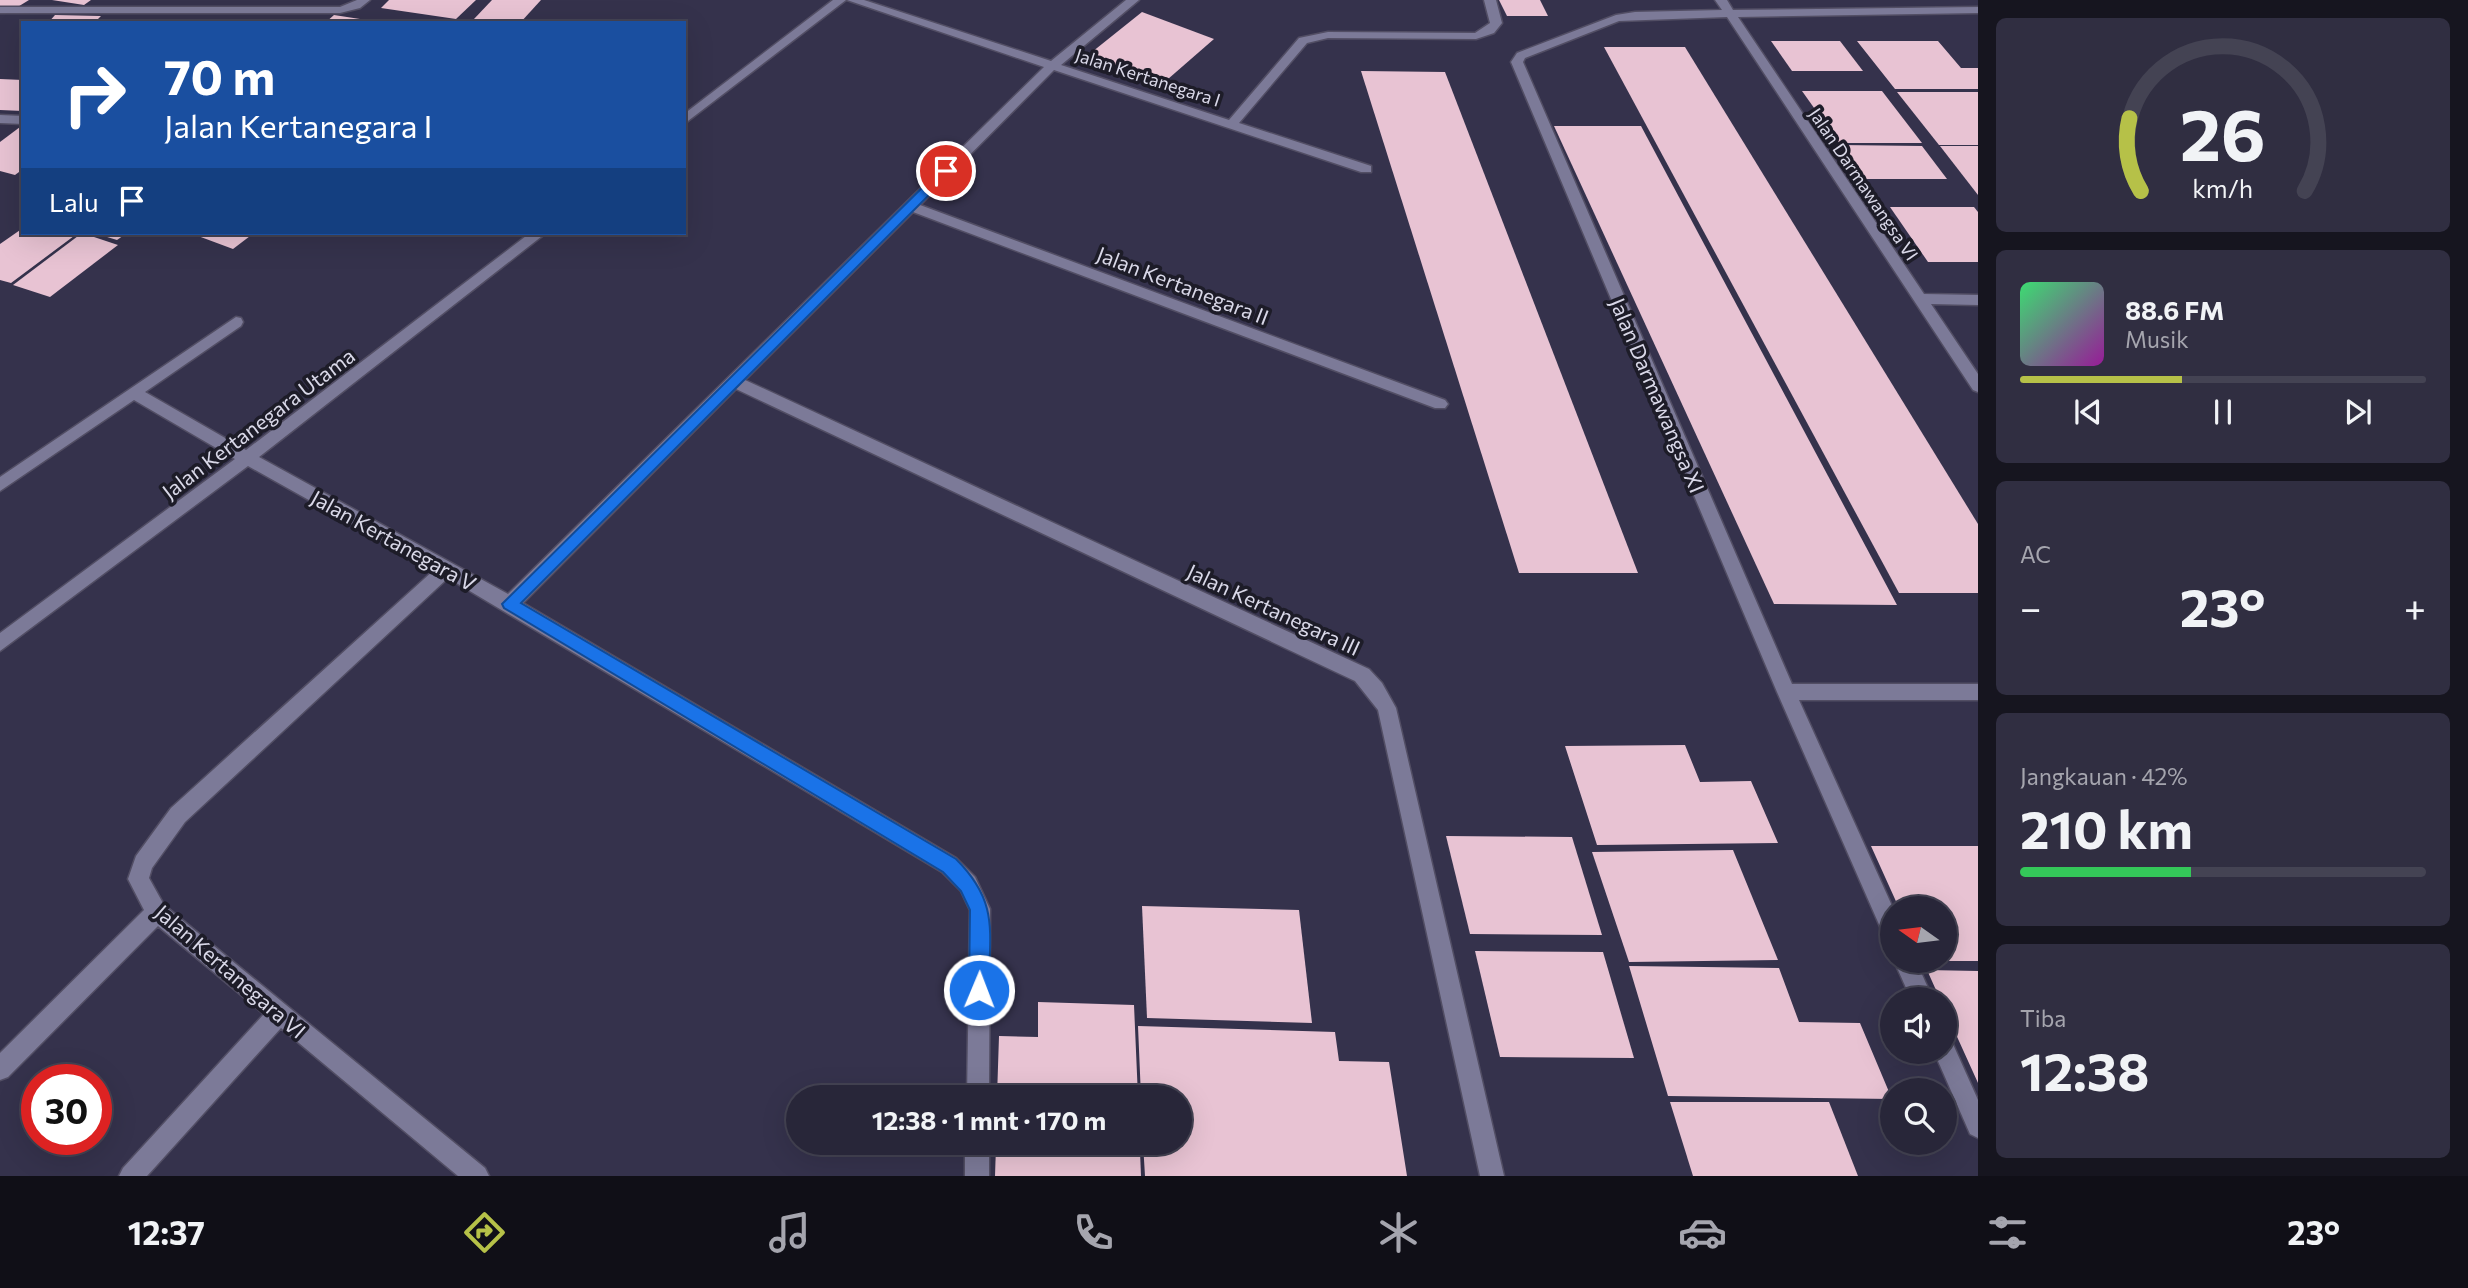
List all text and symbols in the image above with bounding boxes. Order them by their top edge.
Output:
street label: Jalan Kertanegara I [1073,43,1223,111]
text: 70 m [164,45,275,105]
icon: right [49,49,140,140]
text: 26 [2180,87,2266,176]
street label: Jalan Darmawangsa VI [1805,104,1923,264]
text: Jalan Kertanegara I [164,105,433,145]
pin [916,141,976,201]
icon: arrive [927,152,965,190]
text: km/h [2193,173,2253,203]
icon: arrive [113,182,151,220]
text: Lalu [49,186,99,217]
street label: Jalan Kertanegara II [1094,241,1272,329]
street label: Jalan Darmawangsa XI [1606,294,1710,496]
text: 88.6 FM [2125,294,2224,325]
text: Musik [2125,325,2189,353]
street label: Jalan Kertanegara Utama [157,342,359,504]
icon: previous [2069,393,2107,431]
icon: pause [2204,393,2242,431]
icon: next [2339,393,2377,431]
street label: Jalan Kertanegara V [307,484,481,596]
text: AC [2020,540,2051,568]
street label: Jalan Kertanegara III [1184,558,1364,660]
text: 23° [2180,574,2266,638]
text: − [2020,583,2042,630]
text: + [2404,583,2426,630]
text: Jangkauan · 42% [2020,762,2188,790]
text: 210 km [2020,796,2193,860]
north arrow [1880,896,1956,973]
map controls [1880,896,1957,1155]
street label: Jalan Kertanegara VI [151,899,311,1043]
position arrow [942,953,1016,1027]
button: sound [1880,987,1957,1064]
text: Tiba [2020,1004,2066,1032]
text: 12:38 [2020,1038,2149,1102]
speed limit sign: 30 [21,1064,112,1155]
button: search [1880,1078,1957,1155]
text: 12:38 · 1 mnt · 170 m [872,1104,1106,1135]
icon: directions [460,1208,509,1257]
icon: music [765,1208,814,1257]
icon: phone [1069,1208,1118,1257]
icon: climate [1374,1208,1423,1257]
icon: car [1678,1208,1727,1257]
icon: filters [1983,1208,2032,1257]
text: 12:37 [128,1212,205,1252]
text: 23° [2287,1212,2340,1252]

